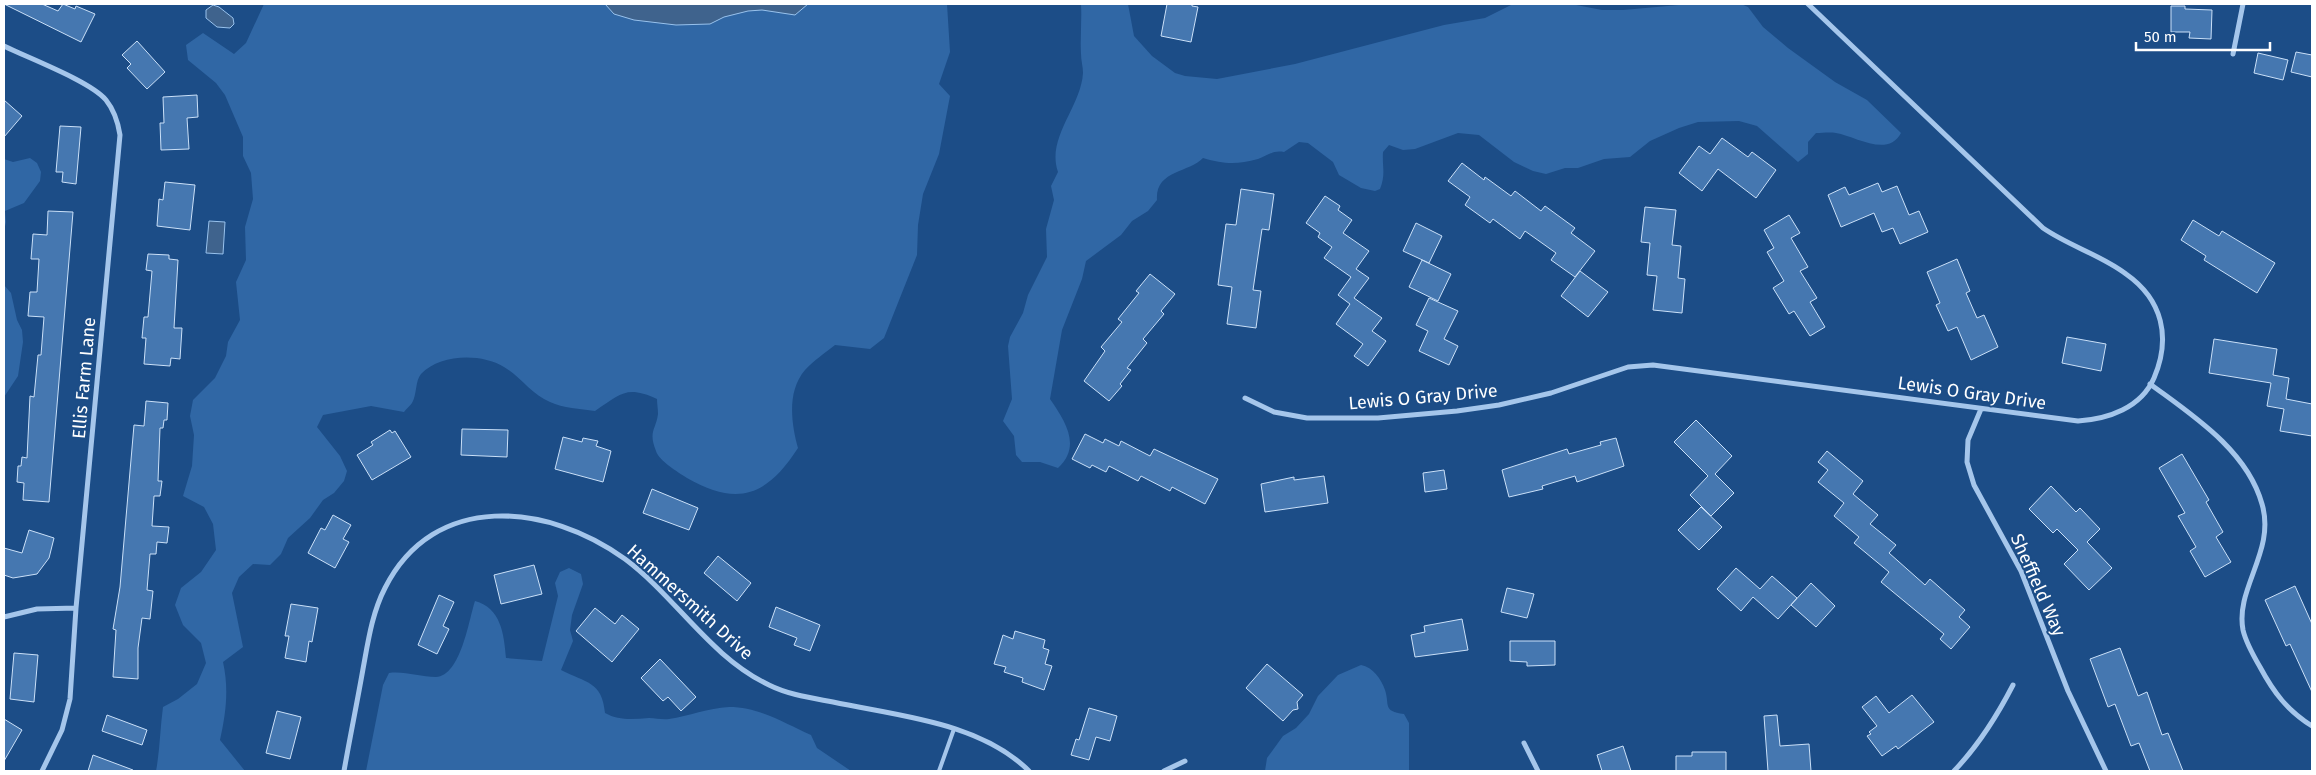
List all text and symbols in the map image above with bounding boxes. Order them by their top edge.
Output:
scale bar [2136,20,2270,52]
text: 50 m [2144,28,2177,46]
street label: Ellis Farm Lane [68,316,100,440]
street label: Lewis O Gray Drive [1896,372,2048,414]
street label: Lewis O Gray Drive [1347,380,1499,414]
street label: Sheffield Way [2006,530,2070,640]
street label: Hammersmith Drive [622,540,758,664]

